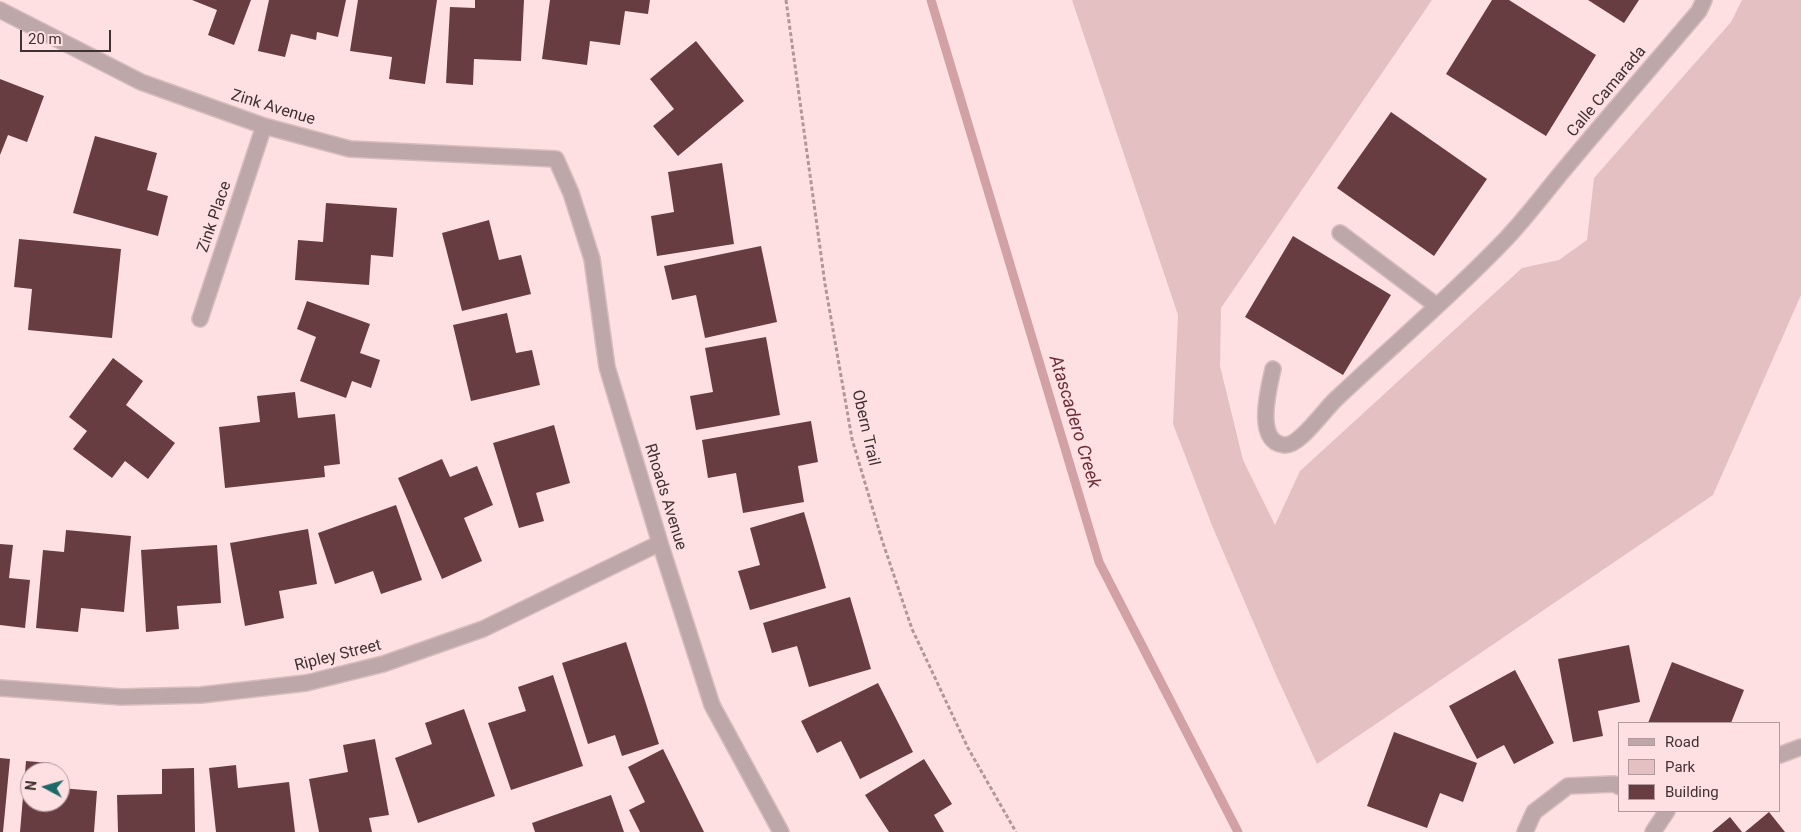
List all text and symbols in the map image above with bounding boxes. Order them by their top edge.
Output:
scale bar [22,20,114,52]
text: 20 m [28,30,62,48]
street label: Calle Camarada [1563,43,1651,141]
street label: Zink Avenue [229,86,317,130]
street label: Zink Place [194,179,236,255]
water label: Atascadero Creek [1044,353,1104,491]
street label: Obern Trail [847,388,883,468]
street label: Rhoads Avenue [640,442,690,552]
street label: Ripley Street [293,636,383,676]
legend [1618,722,1781,812]
text: Road [1665,733,1699,751]
text: Park [1665,758,1695,776]
north arrow [20,762,70,812]
text: N [23,780,40,791]
text: Building [1665,783,1719,801]

